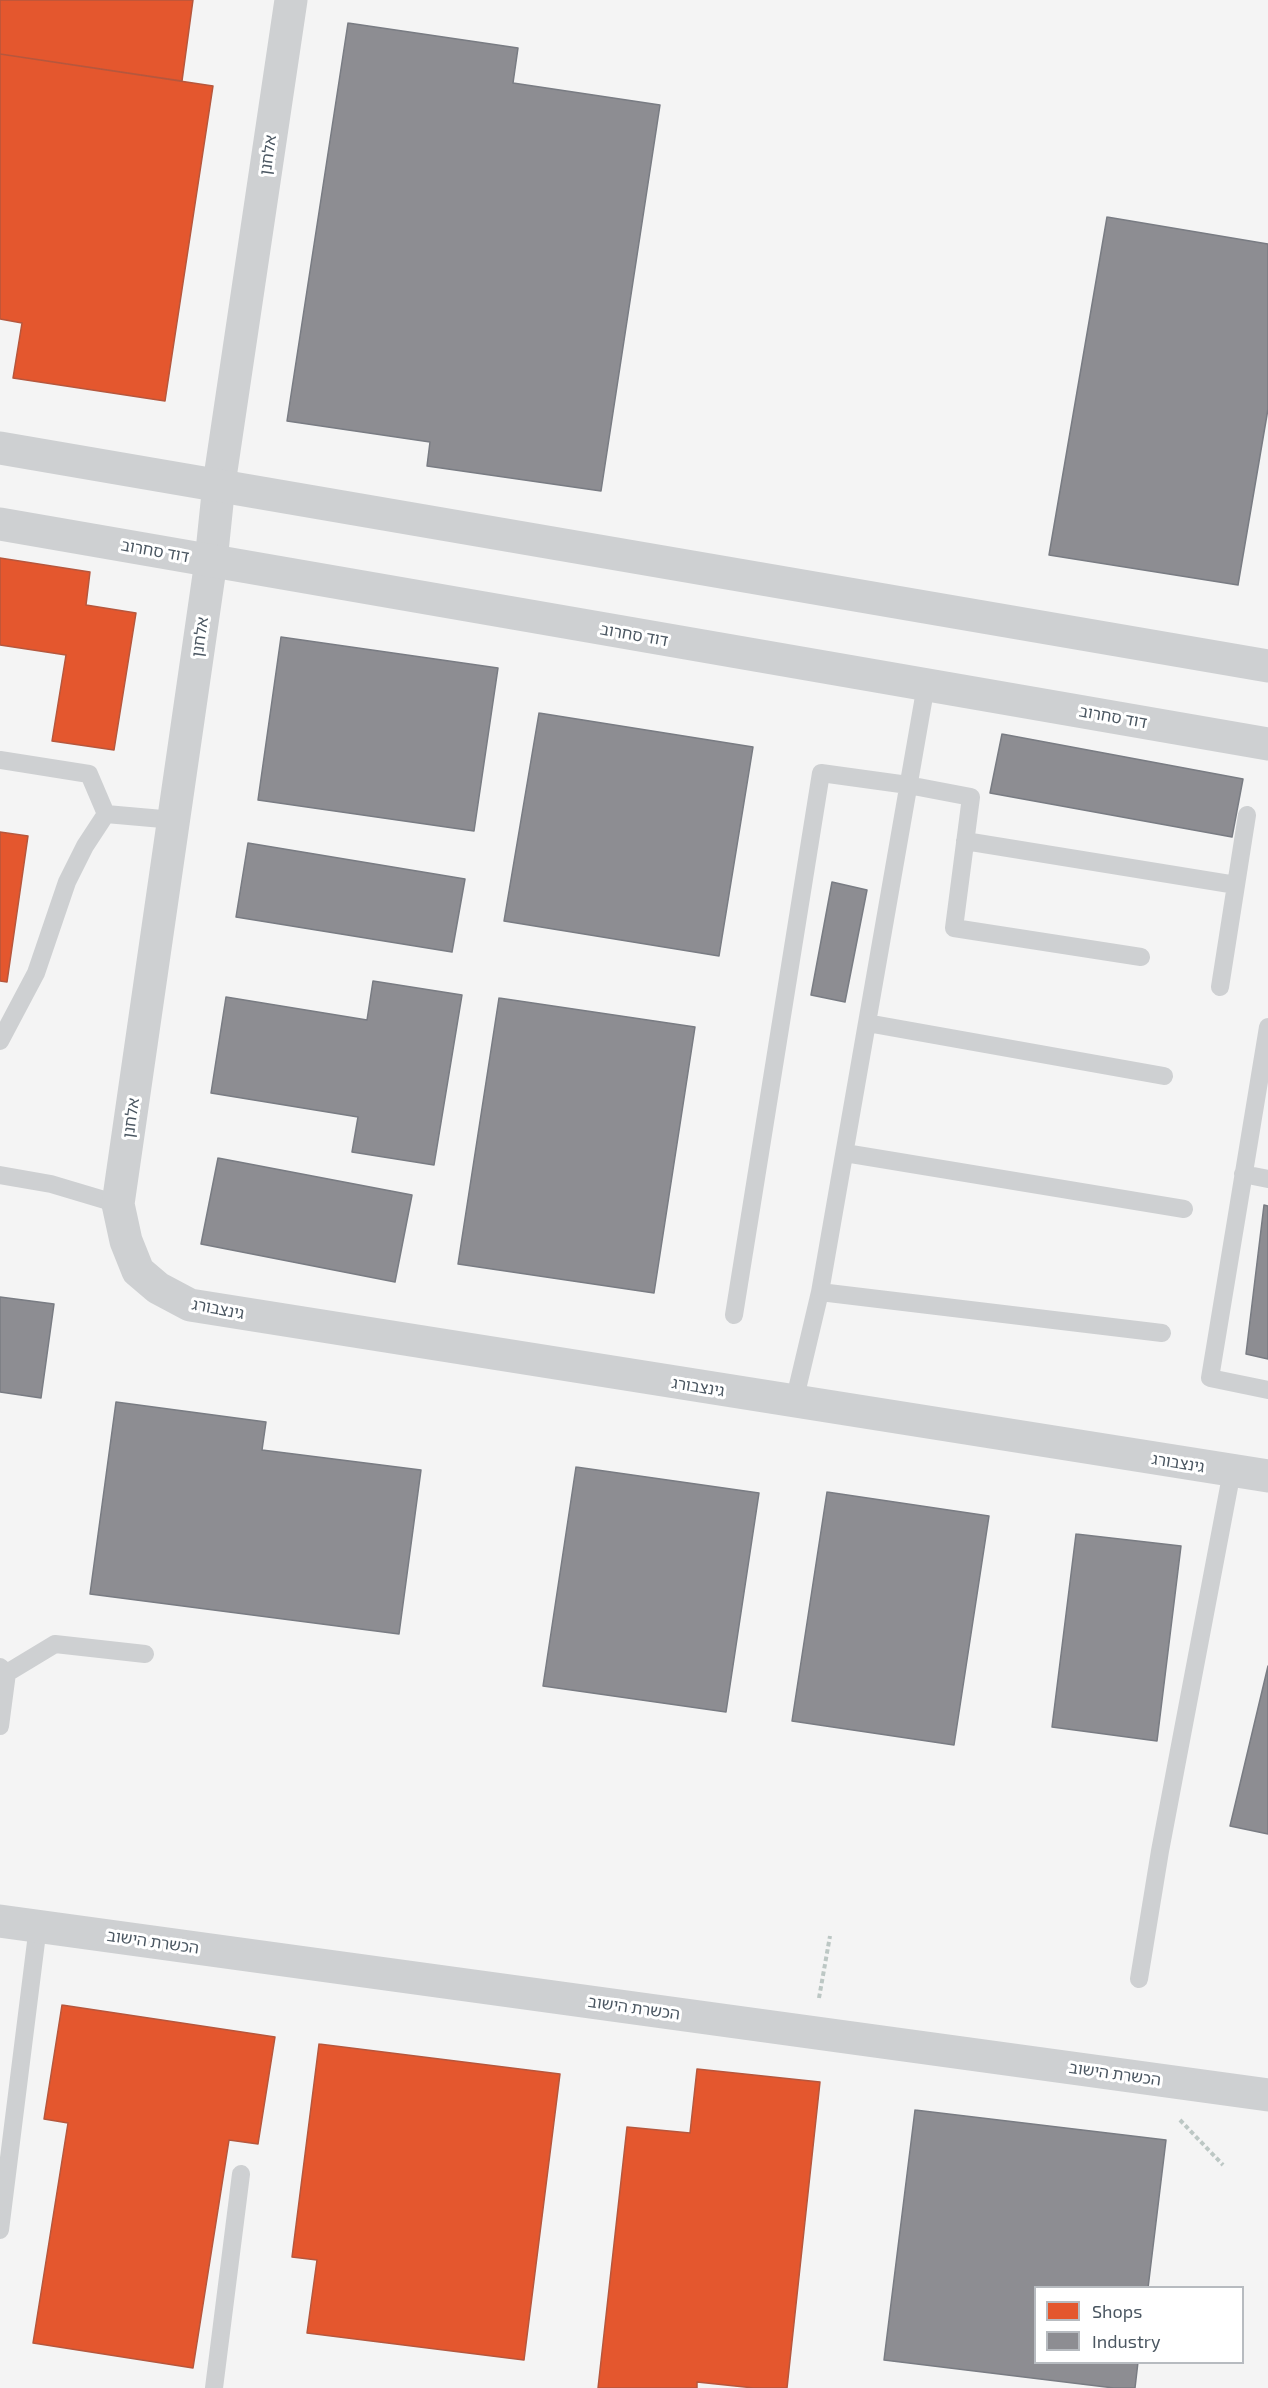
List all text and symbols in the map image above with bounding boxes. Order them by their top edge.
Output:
street label: אלחנן [256,134,280,176]
street label: דוד סחרוב [119,536,191,566]
street label: אלחנן [188,616,212,658]
street label: דוד סחרוב [598,620,670,650]
street label: דוד סחרוב [1077,702,1149,732]
street label: אלחנן [119,1097,143,1139]
street label: גינצבורג [190,1295,246,1323]
street label: גינצבורג [670,1373,726,1401]
street label: גינצבורג [1150,1449,1206,1477]
street label: הכשרת הישוב [106,1926,200,1958]
street label: הכשרת הישוב [587,1992,681,2024]
street label: הכשרת הישוב [1068,2058,1162,2090]
legend [1034,2286,1244,2364]
text: Shops [1092,2300,1142,2322]
text: Industry [1092,2330,1161,2352]

